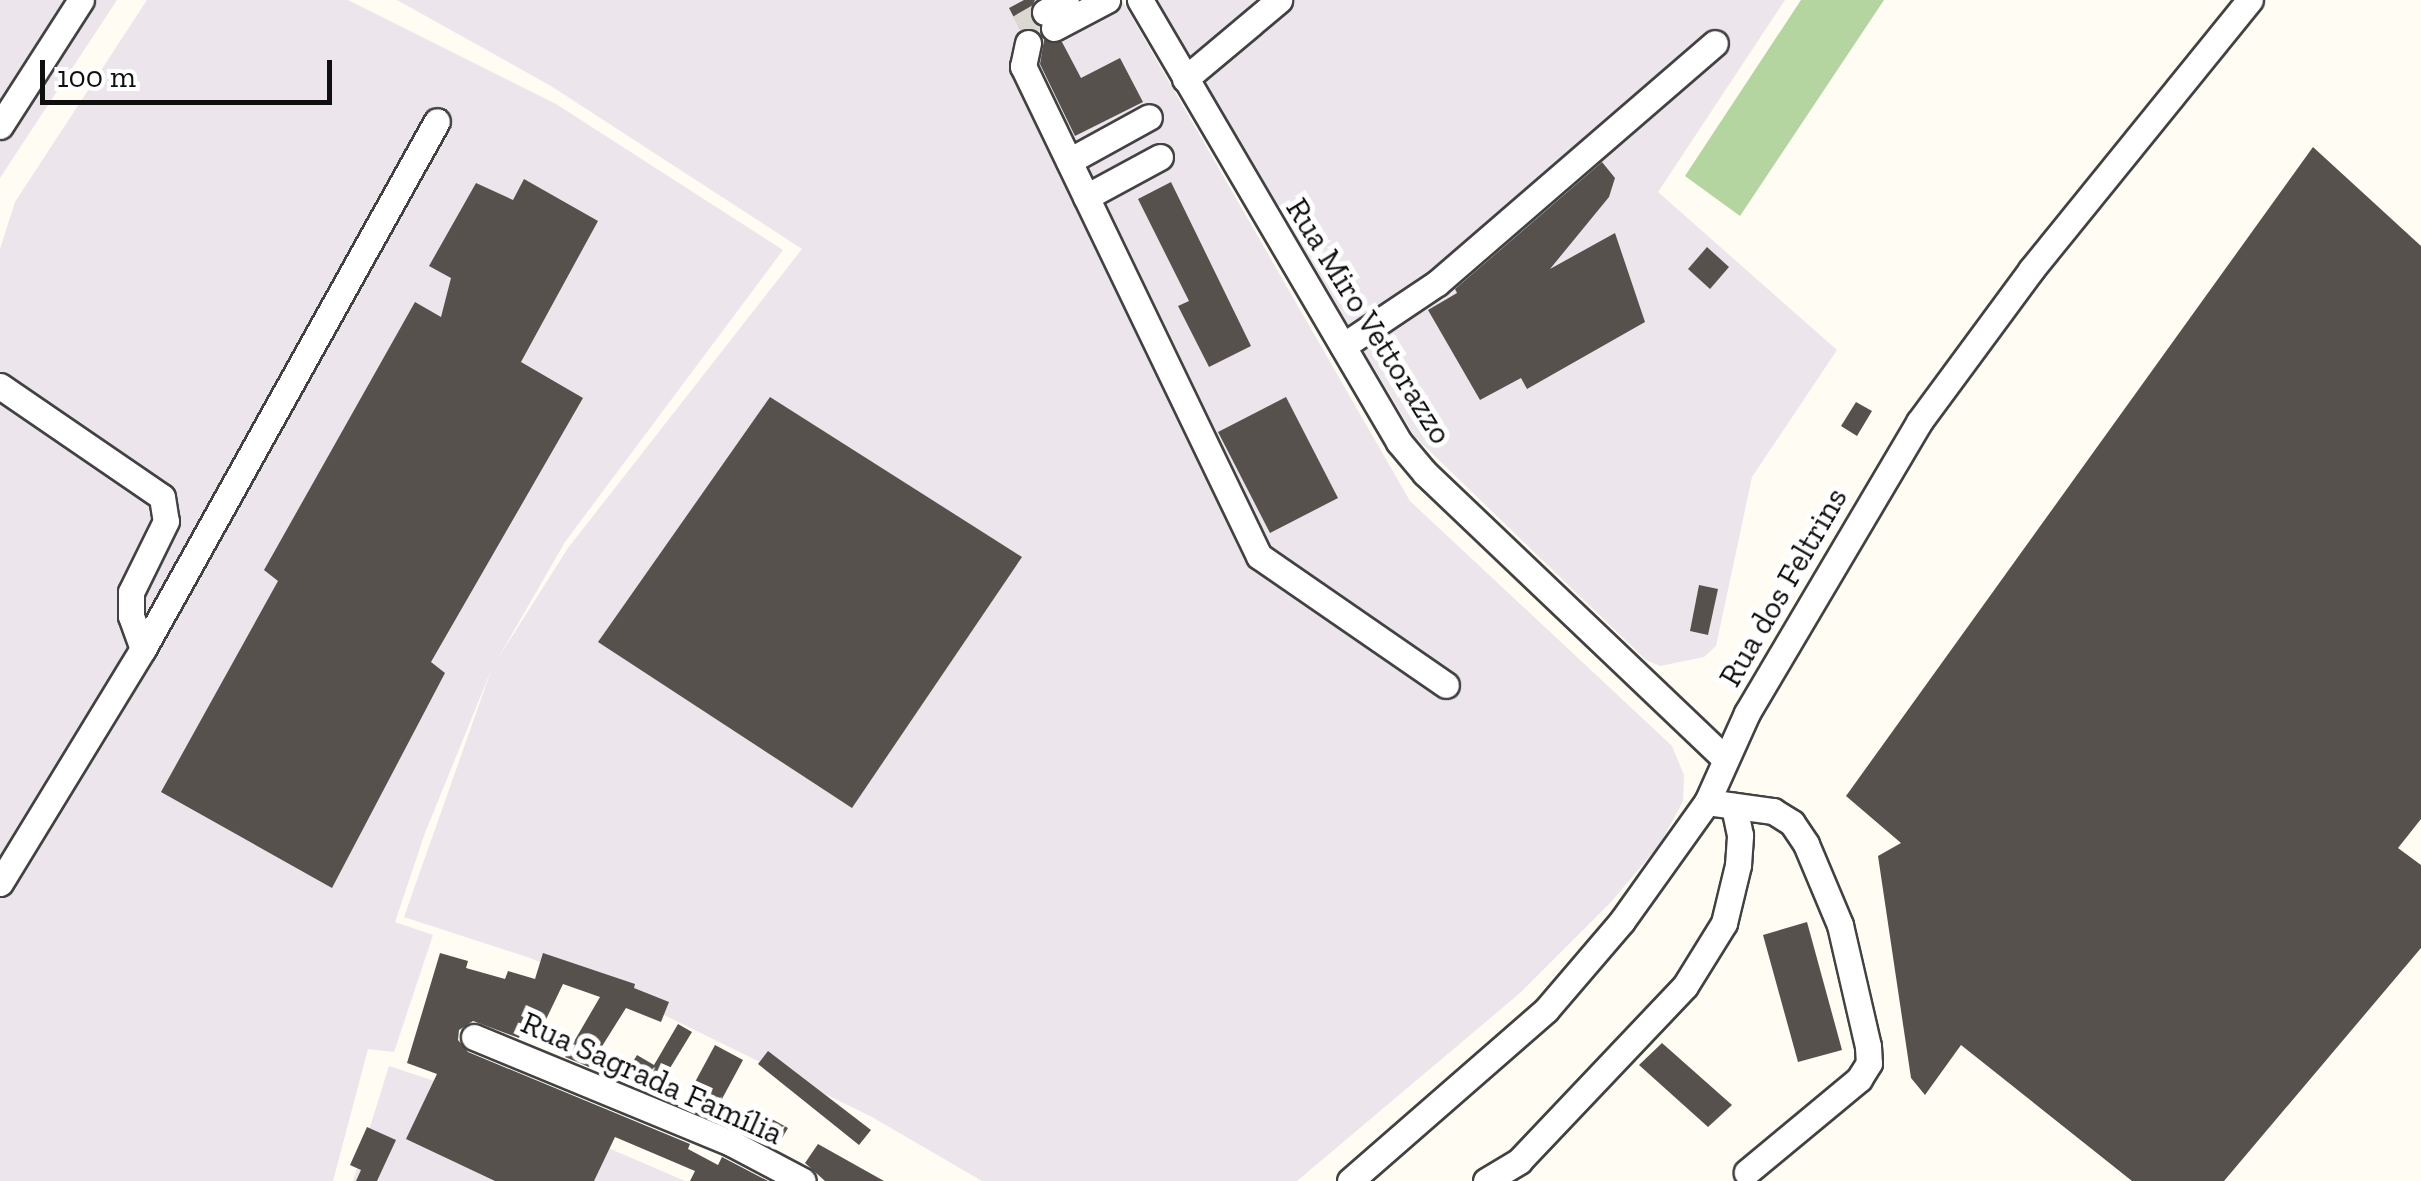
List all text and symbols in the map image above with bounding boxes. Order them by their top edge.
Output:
scale bar [45,40,338,102]
text: 100 m [57,59,136,95]
street label: Rua Miro Vettorazzo [1278,191,1460,451]
street label: Rua dos Feltrins [1711,481,1855,693]
street label: Rua Sagrada Família [515,1003,789,1153]

